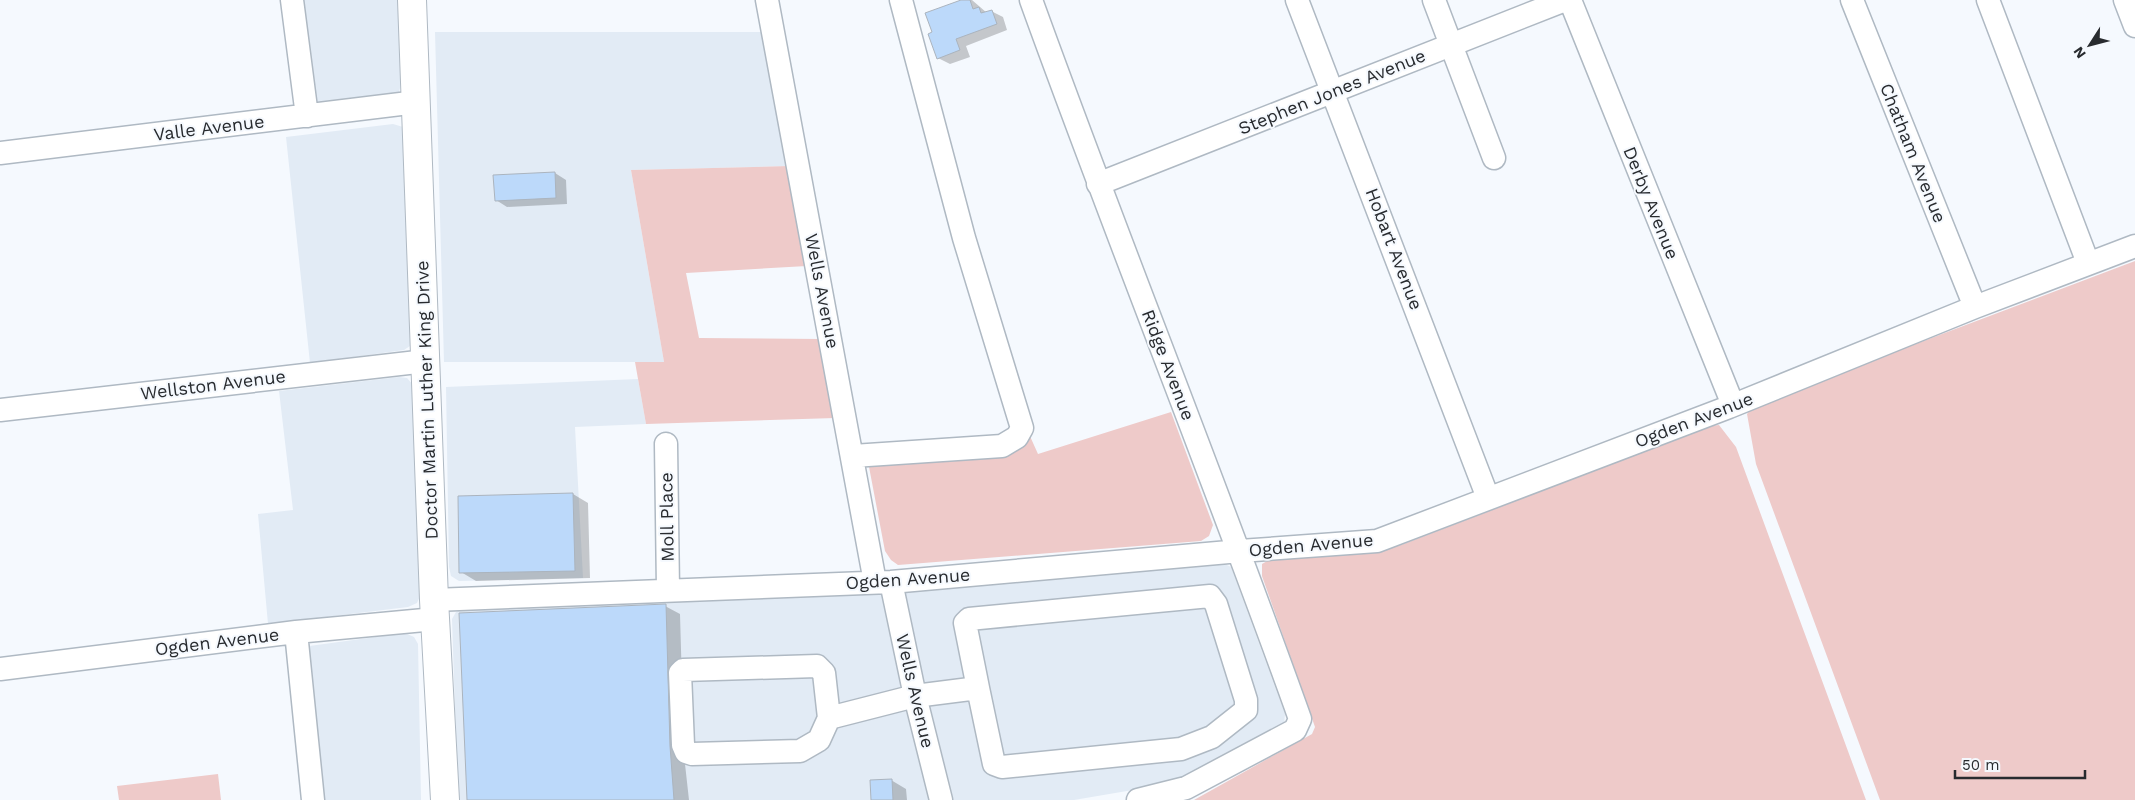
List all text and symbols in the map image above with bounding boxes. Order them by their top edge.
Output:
north arrow [2065,20,2115,70]
street label: Stephen Jones Avenue [1235,44,1429,139]
text: N [2070,44,2089,62]
street label: Chatham Avenue [1876,80,1951,226]
street label: Valle Avenue [152,110,265,145]
street label: Derby Avenue [1619,143,1684,262]
street label: Hobart Avenue [1362,185,1427,313]
street label: Wells Avenue [801,232,844,350]
street label: Doctor Martin Luther King Drive [411,260,442,540]
street label: Ridge Avenue [1138,306,1199,423]
street label: Wellston Avenue [139,365,287,404]
street label: Ogden Avenue [1632,387,1756,452]
street label: Moll Place [655,472,678,562]
street label: Ogden Avenue [1248,529,1374,560]
street label: Ogden Avenue [845,564,971,593]
street label: Ogden Avenue [154,623,280,660]
street label: Wells Avenue [892,632,939,750]
scale bar [1955,748,2085,780]
text: 50 m [1962,756,1999,774]

